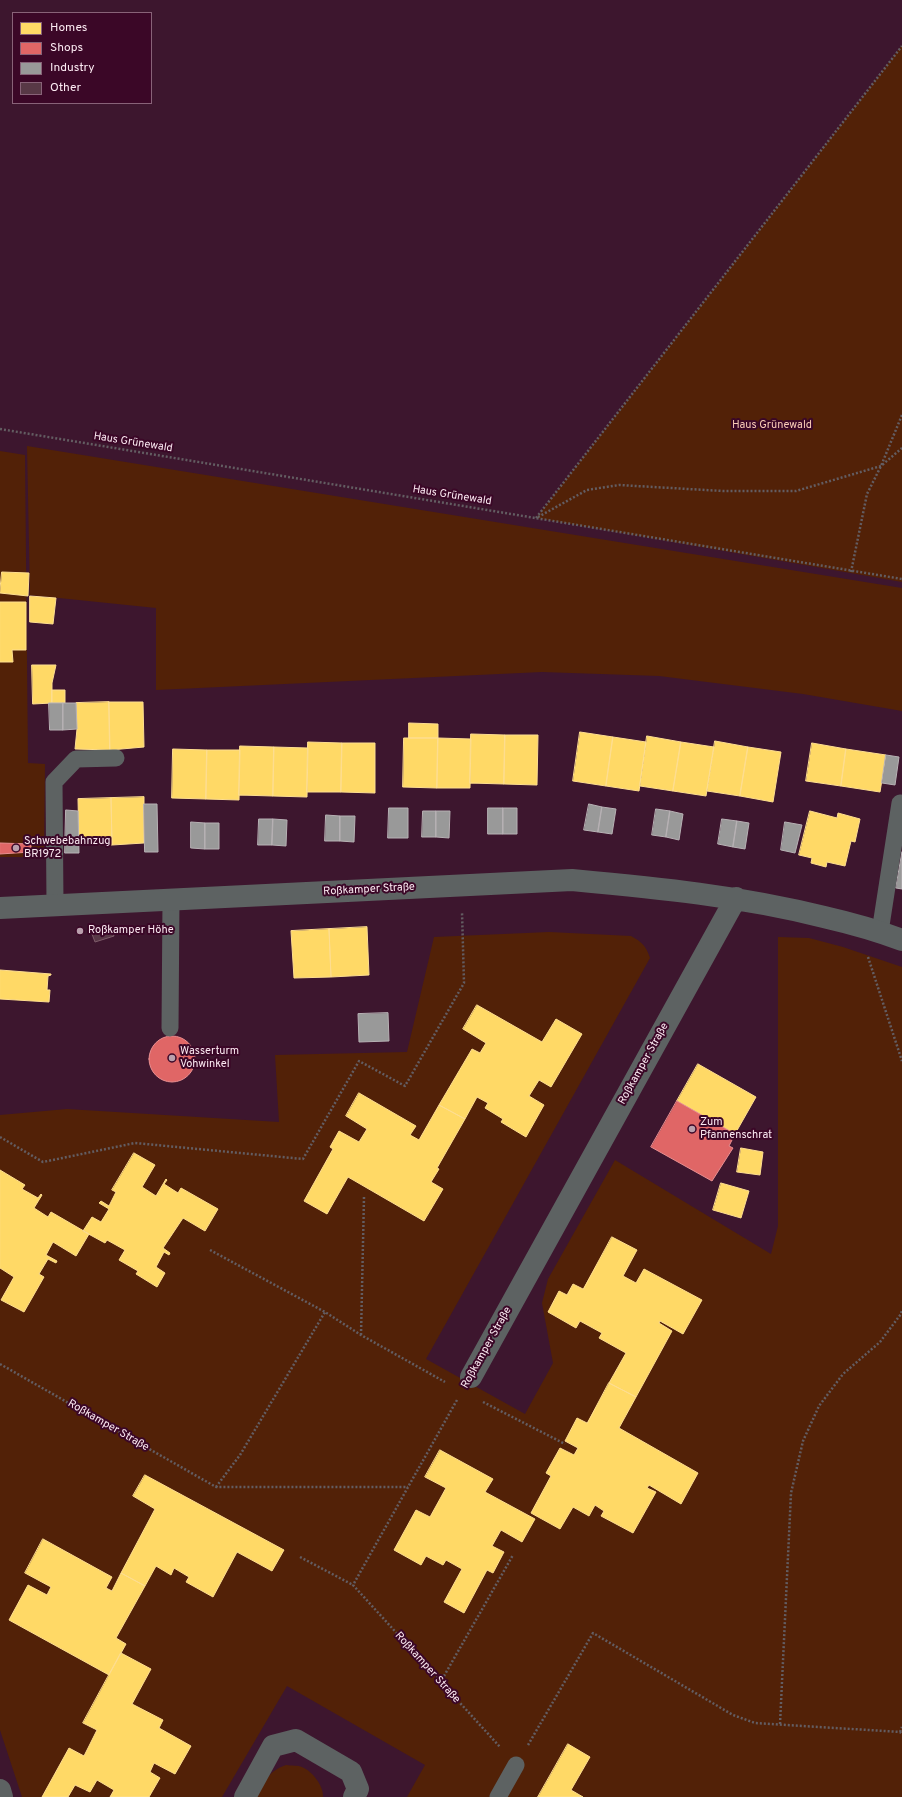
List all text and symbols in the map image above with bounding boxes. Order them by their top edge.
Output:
legend [12,12,152,104]
text: Homes [50,20,87,36]
text: Shops [50,40,83,56]
text: Industry [50,60,95,76]
text: Other [50,80,81,96]
park label: Haus Grünewald [732,419,812,433]
street label: Haus Grünewald [93,430,173,456]
street label: Haus Grünewald [412,483,492,509]
place label: Schwebebahnzug BR1972 [24,835,110,861]
marker: Schwebebahnzug BR1972 [11,843,21,853]
street label: Roßkamper Straße [323,881,415,899]
place label: Roßkamper Höhe [88,924,174,938]
marker: Roßkamper Höhe [75,926,85,936]
street label: Roßkamper Straße [616,1021,672,1107]
place label: Wasserturm Vohwinkel [180,1045,239,1071]
marker: Wasserturm Vohwinkel [167,1053,177,1063]
place label: Zum Pfannenschrat [700,1116,772,1142]
marker: Zum Pfannenschrat [687,1124,697,1134]
street label: Roßkamper Straße [459,1305,515,1391]
street label: Roßkamper Straße [65,1397,151,1455]
street label: Roßkamper Straße [391,1630,463,1706]

